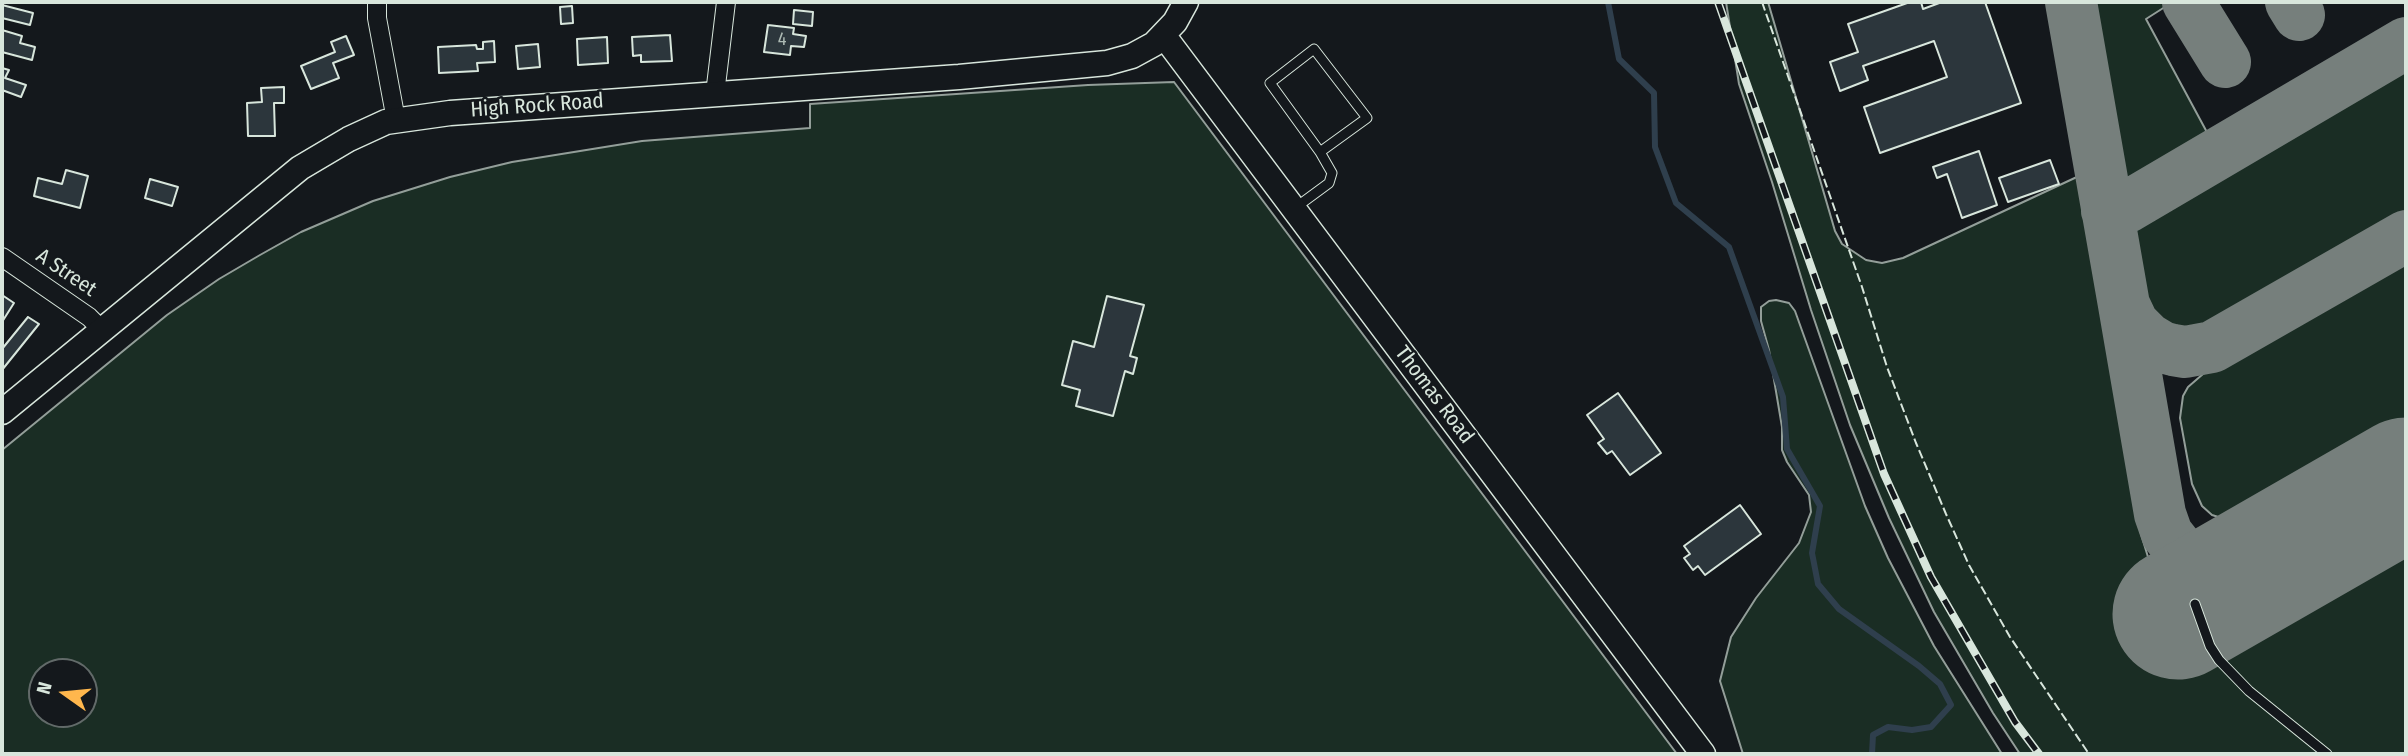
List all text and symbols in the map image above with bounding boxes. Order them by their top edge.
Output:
house number: 4 [778,29,786,51]
street label: High Rock Road [470,89,604,123]
street label: A Street [31,244,101,302]
street label: Thomas Road [1389,341,1479,449]
north arrow [28,658,98,728]
text: N [32,679,57,696]

